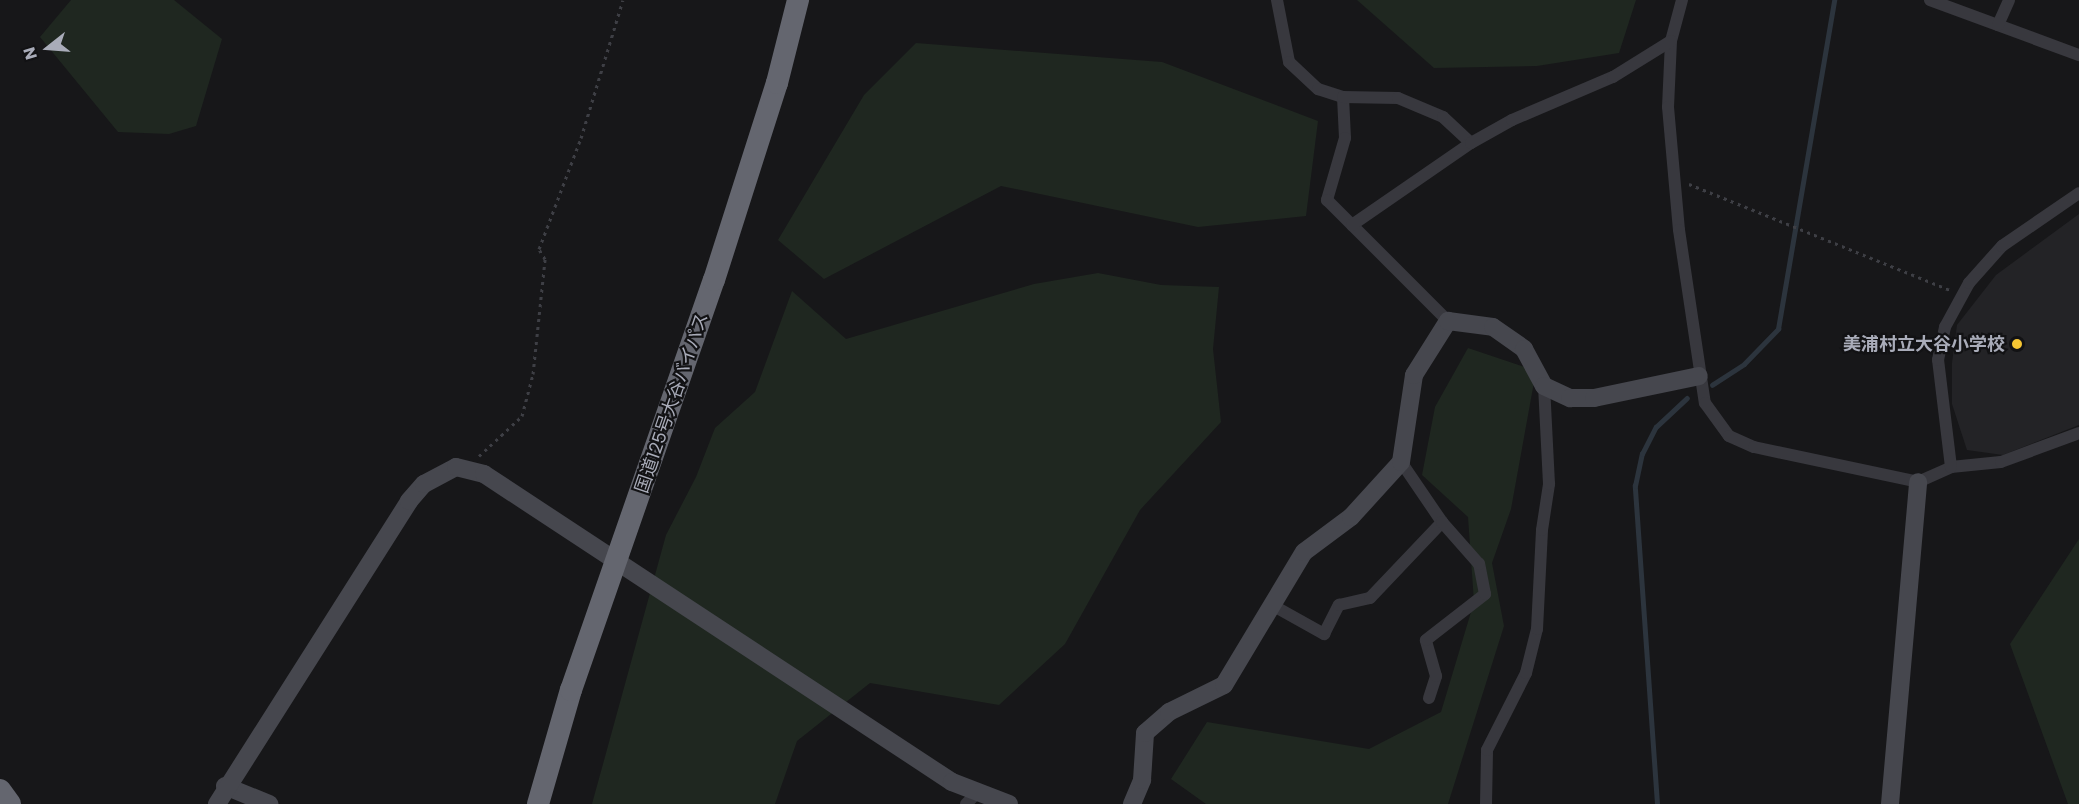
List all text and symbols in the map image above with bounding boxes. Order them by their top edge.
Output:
north arrow [18,18,78,78]
text: N [18,44,43,63]
street label: 国道125号大谷バイパス [631,310,713,496]
place label: 美浦村立大谷小学校 [1843,333,2005,355]
marker: 美浦村立大谷小学校 [2010,337,2024,351]

